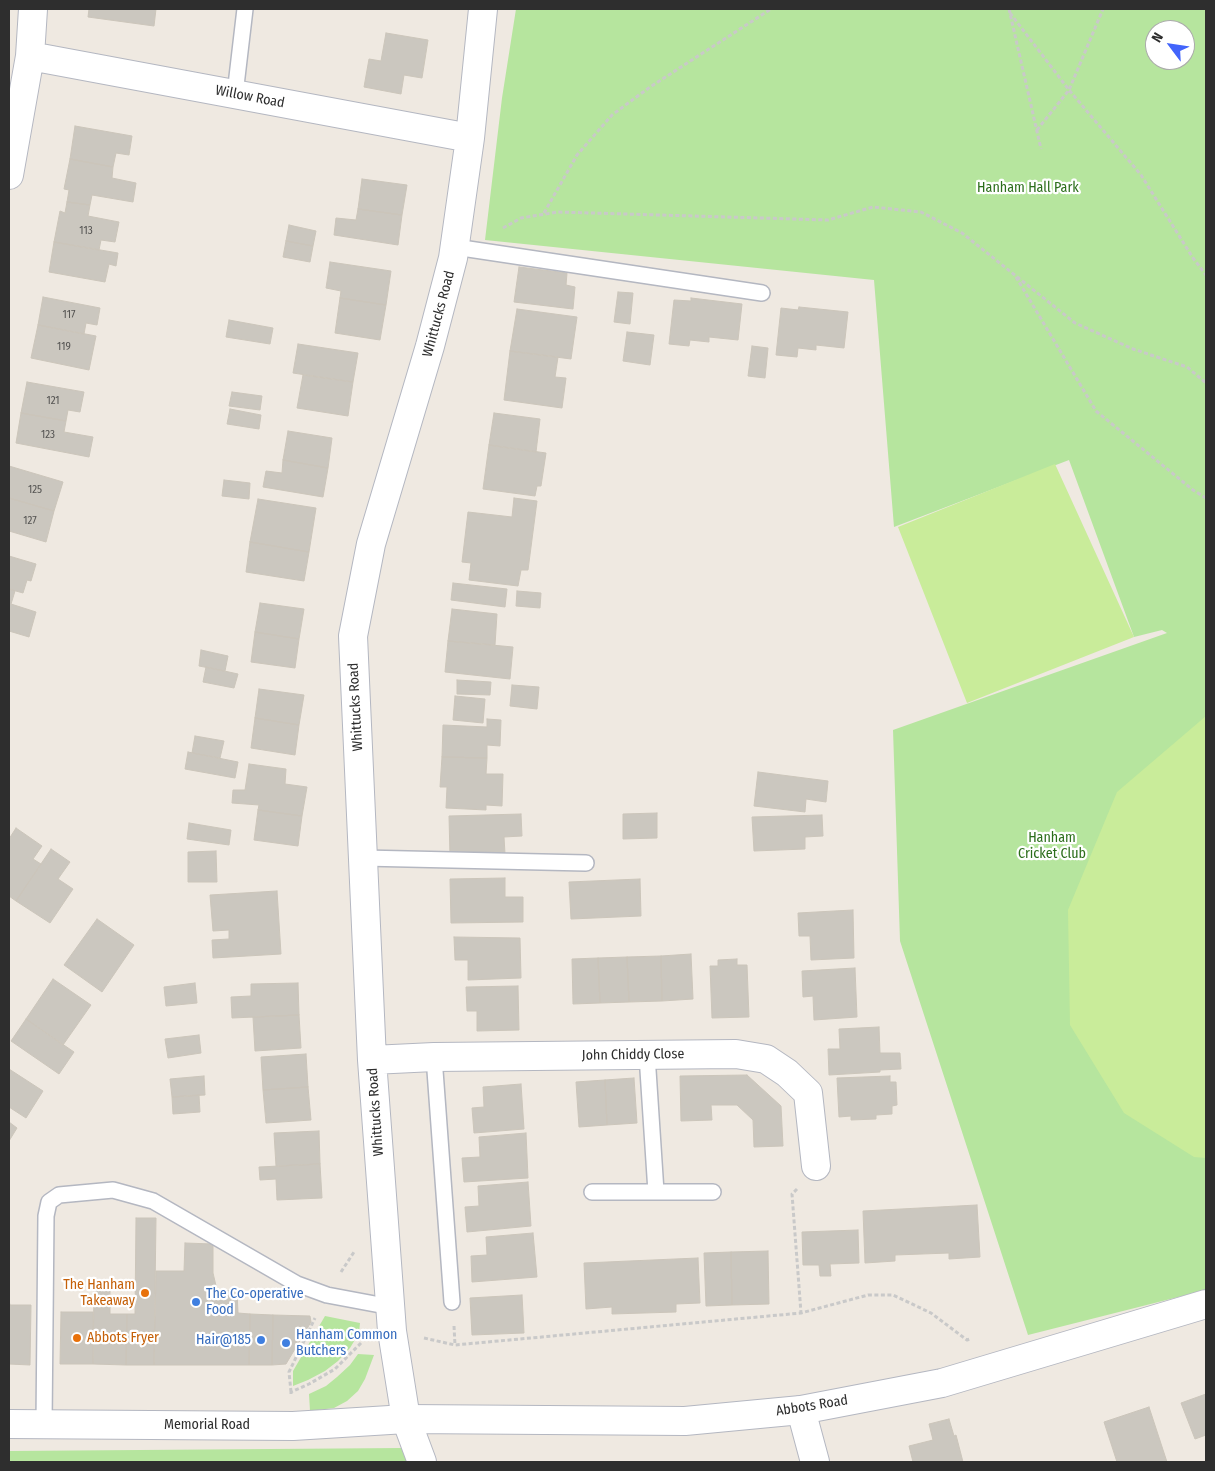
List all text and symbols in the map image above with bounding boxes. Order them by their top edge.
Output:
north arrow [1145,20,1195,70]
text: N [1148,30,1167,46]
street label: Willow Road [214,82,286,112]
park label: Hanham Hall Park [977,180,1079,196]
house number: 113 [79,224,93,238]
street label: Whittucks Road [419,269,459,359]
house number: 117 [63,308,75,322]
house number: 119 [57,340,71,354]
house number: 121 [46,394,60,408]
house number: 123 [41,428,55,442]
house number: 125 [28,483,42,497]
house number: 127 [23,514,37,528]
street label: Whittucks Road [345,662,367,752]
park label: Hanham Cricket Club [1018,830,1086,862]
street label: John Chiddy Close [582,1046,684,1064]
street label: Whittucks Road [365,1067,387,1157]
place label: The Hanham Takeaway [63,1277,135,1310]
place label: The Co-operative Food [206,1286,304,1318]
marker: The Hanham Takeaway [139,1287,151,1299]
marker: The Co-operative Food [190,1296,202,1308]
place label: Hanham Common Butchers [296,1327,397,1360]
place label: Abbots Fryer [87,1330,159,1346]
marker: Abbots Fryer [71,1332,83,1344]
place label: Hair@185 [196,1332,251,1348]
marker: Hair@185 [255,1334,267,1346]
marker: Hanham Common Butchers [280,1337,292,1349]
street label: Abbots Road [775,1392,849,1420]
street label: Memorial Road [164,1417,250,1433]

